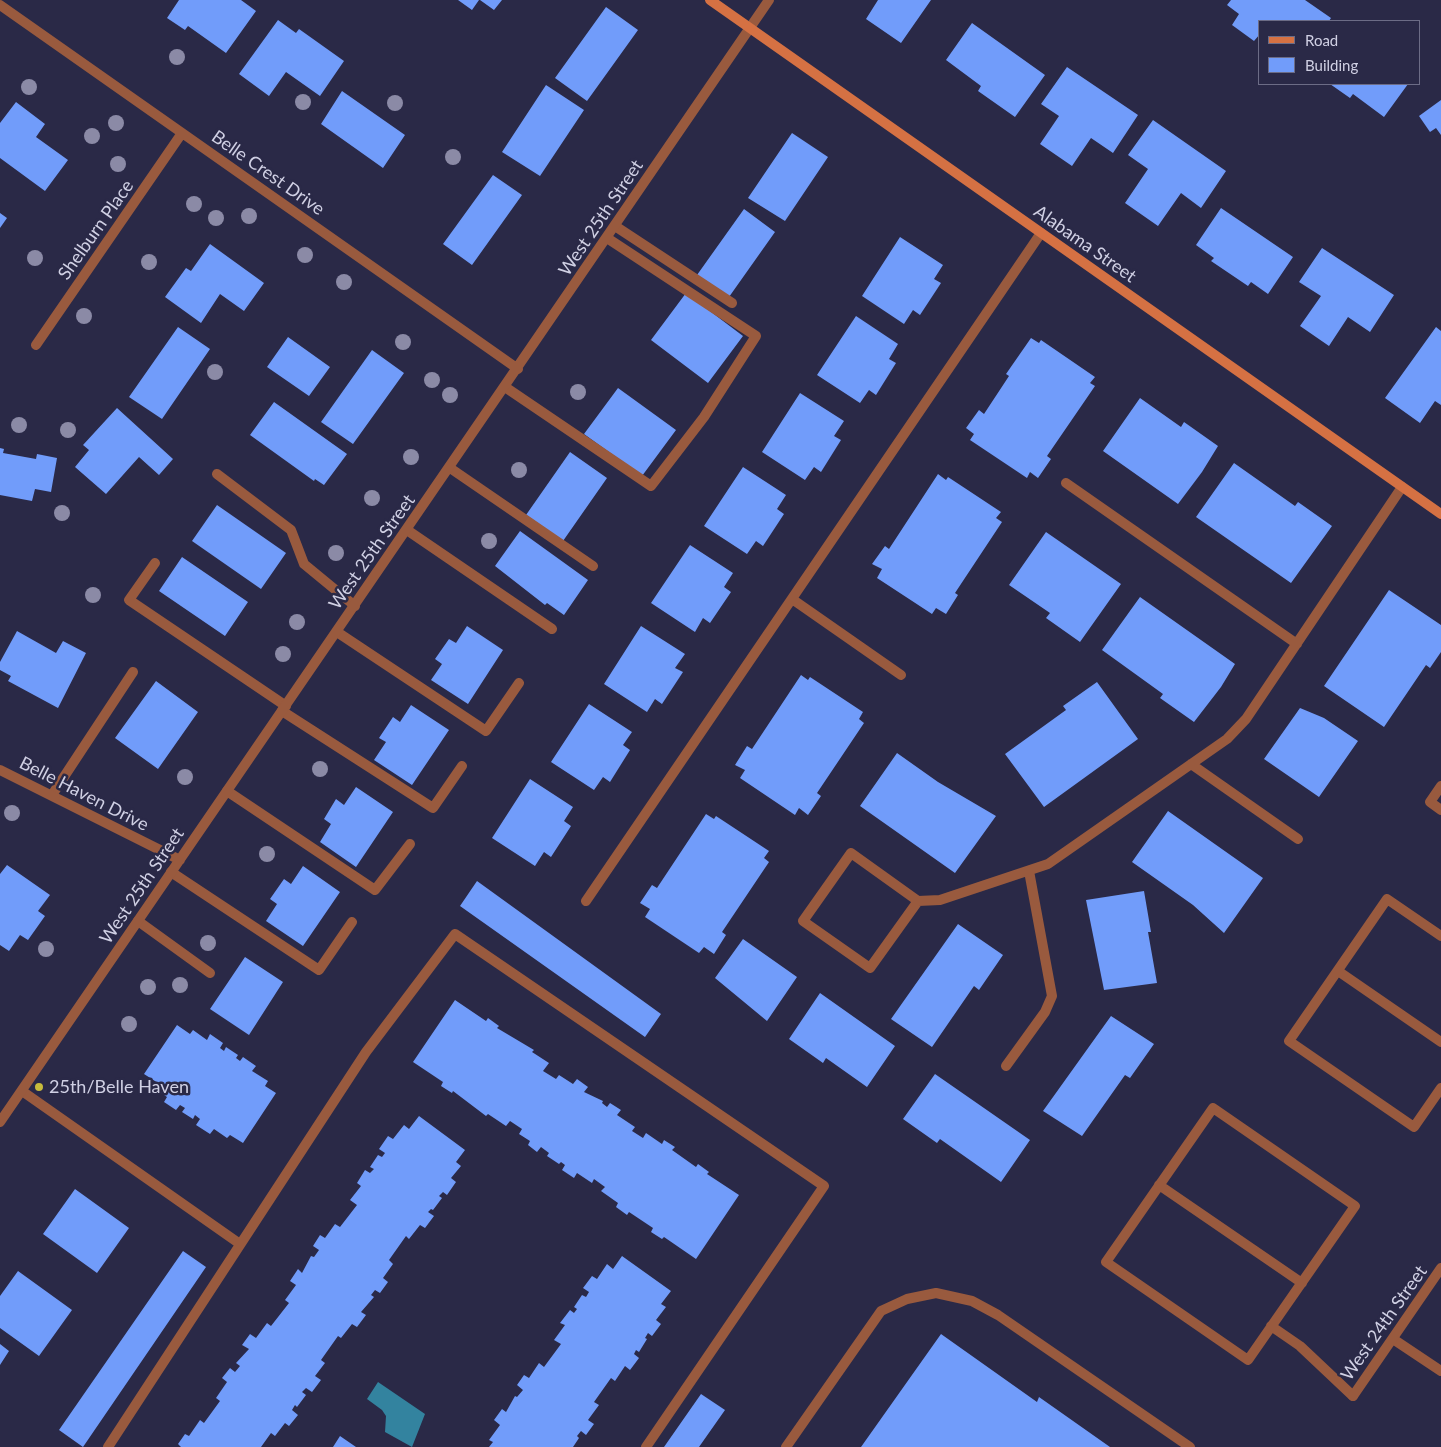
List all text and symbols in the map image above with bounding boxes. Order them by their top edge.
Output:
legend [1258,20,1421,85]
text: Road [1305,31,1338,49]
text: Building [1305,56,1358,74]
street label: Belle Crest Drive [207,126,329,220]
street label: West 25th Street [554,156,648,280]
street label: Shelburn Place [54,176,138,284]
street label: Alabama Street [1030,201,1140,287]
street label: West 25th Street [324,490,420,614]
street label: Belle Haven Drive [16,752,152,836]
street label: West 25th Street [95,824,189,948]
place label: 25th/Belle Haven [49,1076,189,1098]
marker: 25th/Belle Haven [33,1081,45,1093]
street label: West 24th Street [1336,1261,1432,1385]

